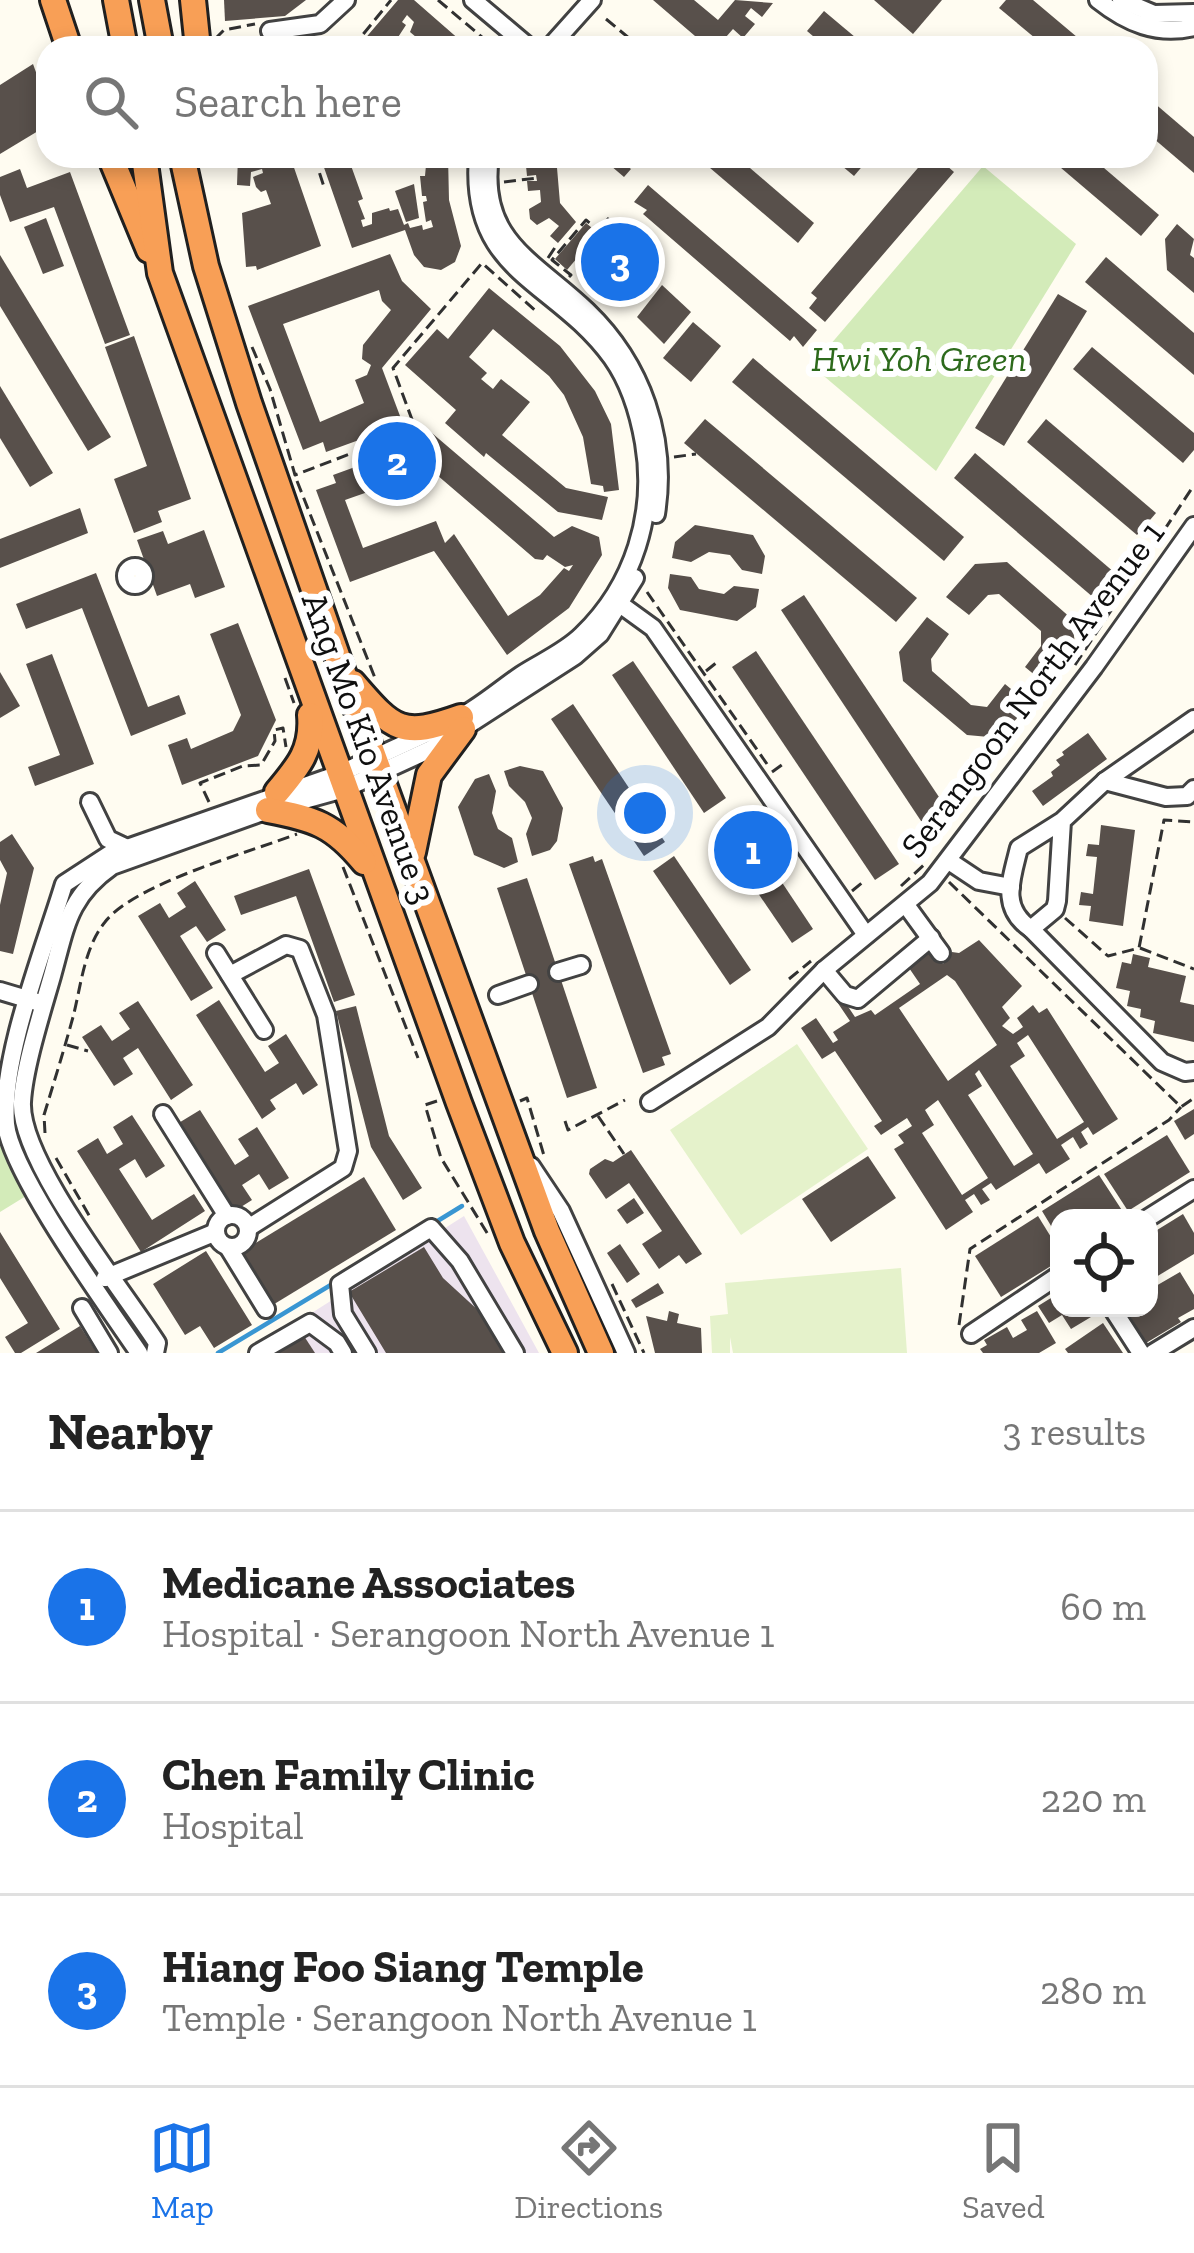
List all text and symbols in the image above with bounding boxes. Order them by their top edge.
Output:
search box [36,36,1158,168]
icon: search [78,69,144,135]
text: Search here [174,75,402,129]
pin: 3 [581,217,659,307]
park label: Hwi Yoh Green [811,337,1027,380]
pin: 2 [358,416,436,506]
street label: Serangoon North Avenue 1 [891,512,1173,866]
street label: Ang Mo Kio Avenue 3 [293,587,445,909]
your location [615,783,675,843]
pin: 1 [714,805,792,895]
map controls [1050,1209,1158,1317]
button: locate [1050,1209,1158,1317]
text: Nearby [48,1401,213,1462]
text: 3 results [1002,1408,1146,1455]
text: Medicane Associates [162,1556,576,1610]
text: 1 [79,1583,95,1630]
text: 60 m [1060,1583,1146,1630]
text: Hospital · Serangoon North Avenue 1 [162,1610,775,1657]
text: Chen Family Clinic [162,1748,535,1802]
text: 2 [77,1775,97,1822]
text: 220 m [1041,1775,1146,1822]
text: Hospital [162,1802,304,1849]
text: Hiang Foo Siang Temple [162,1940,644,1994]
text: 3 [77,1967,97,2014]
text: 280 m [1040,1967,1146,2014]
text: Temple · Serangoon North Avenue 1 [162,1994,757,2041]
tab: Map [149,2115,215,2226]
tab: Directions [514,2115,663,2226]
tab: Saved [962,2115,1045,2226]

